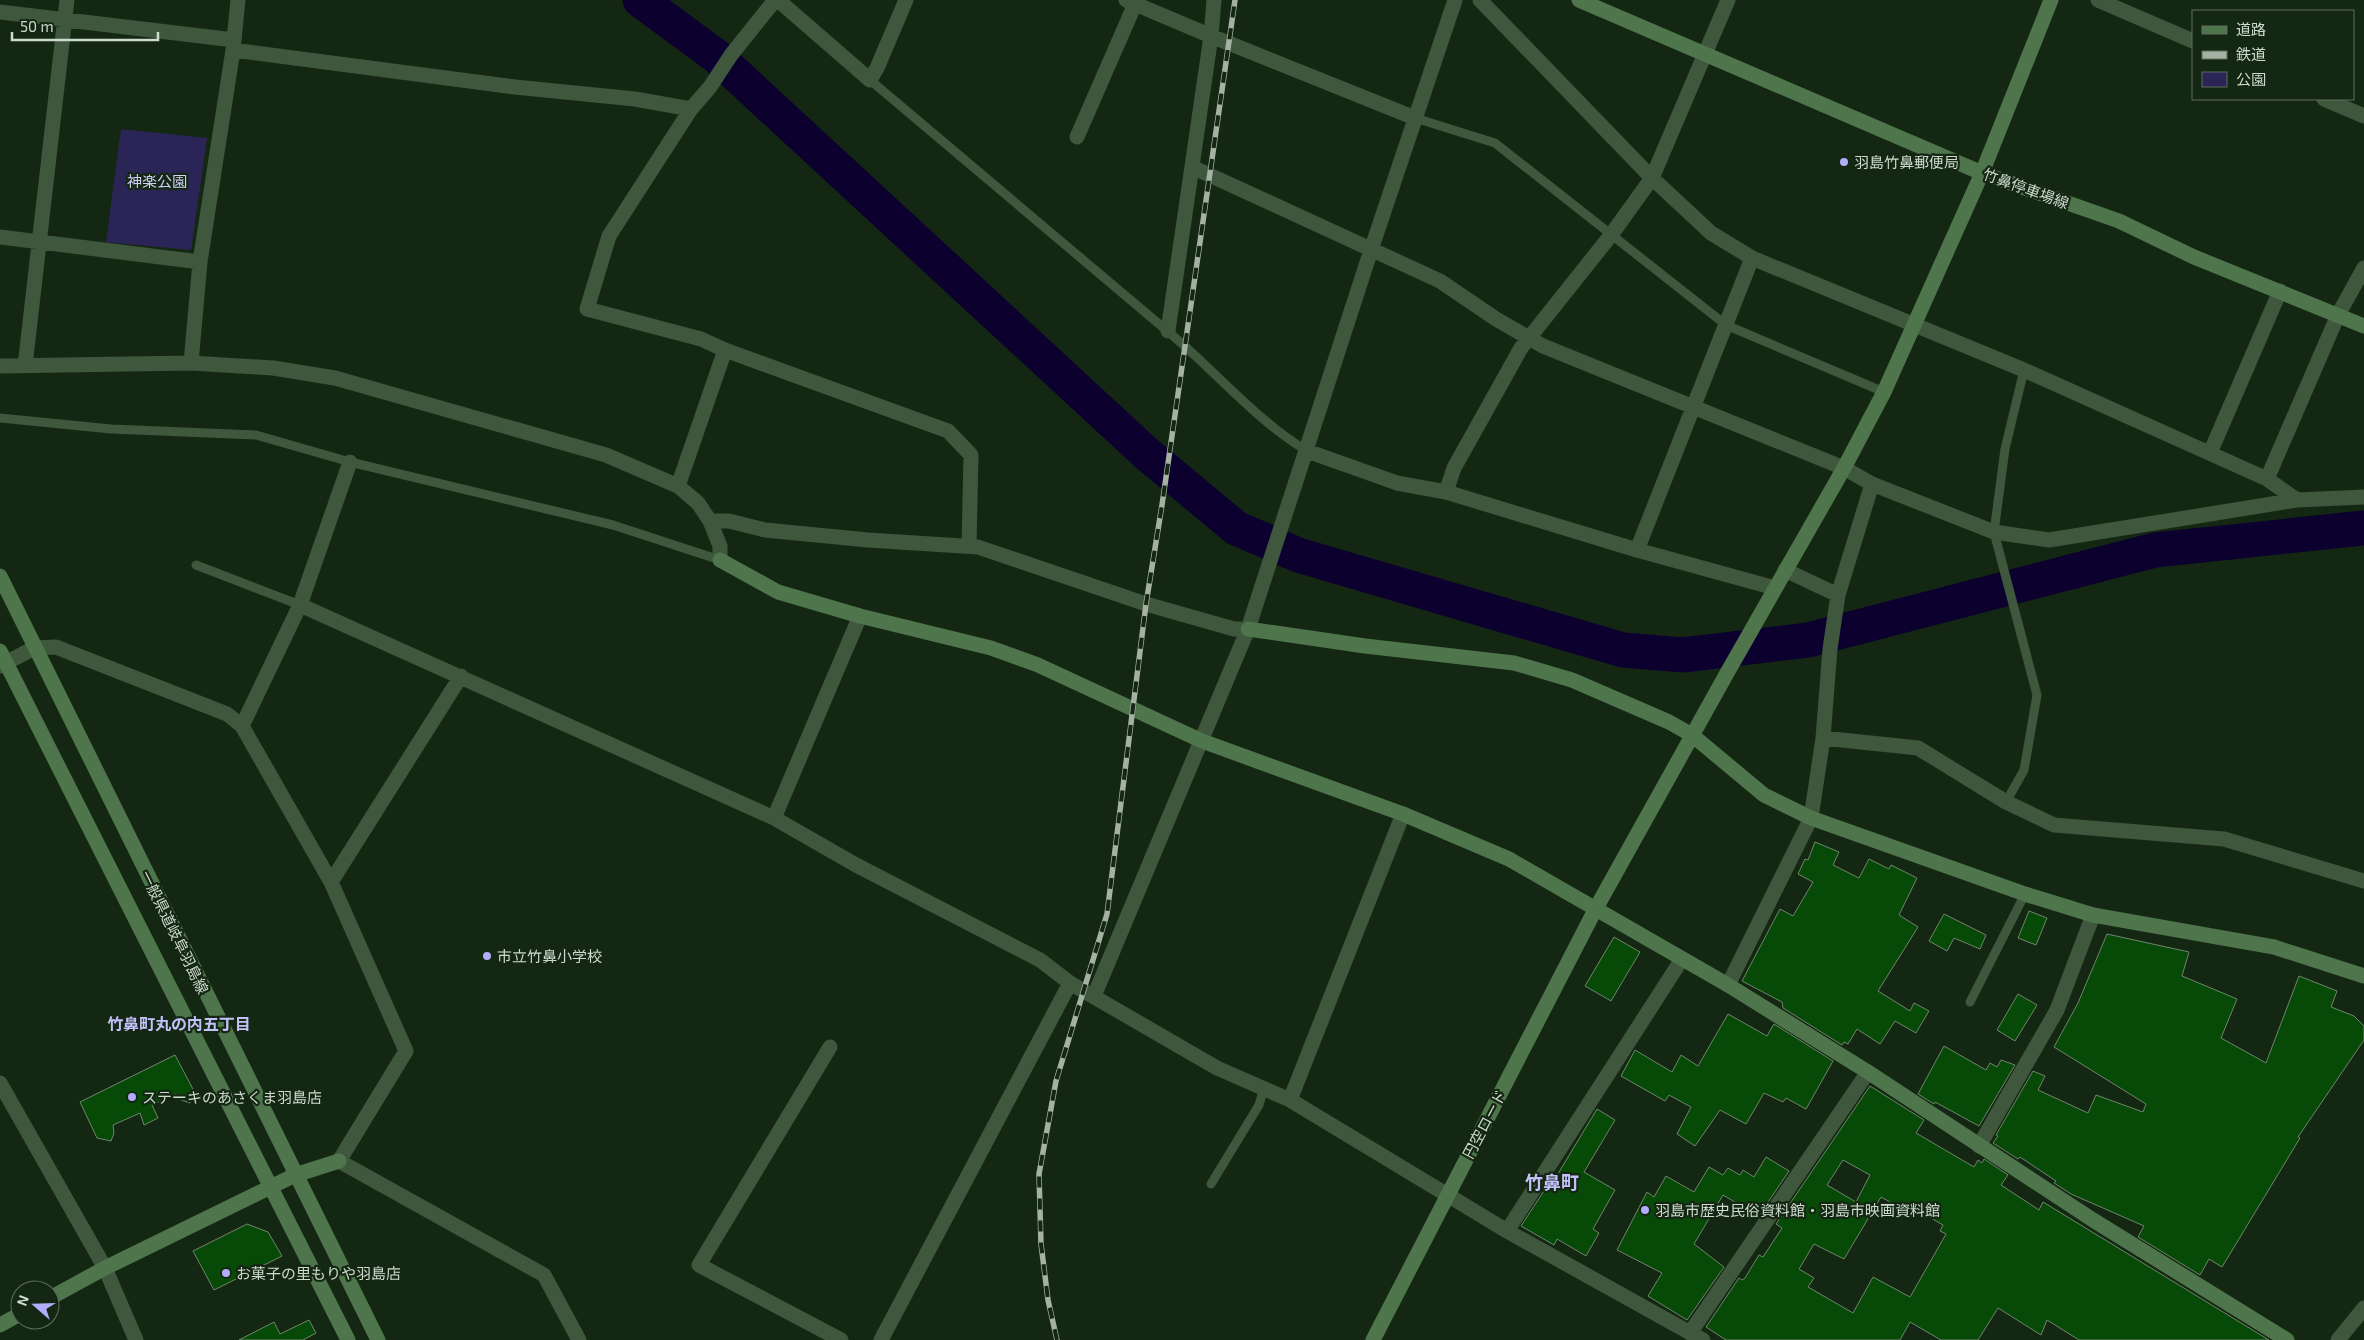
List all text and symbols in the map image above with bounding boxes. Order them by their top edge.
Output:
scale bar [12,10,159,42]
legend [2192,10,2354,100]
text: 50 m [20,17,54,35]
text: 道路 [2236,20,2266,38]
text: 鉄道 [2236,45,2266,63]
text: 公園 [2236,70,2266,88]
place label: 羽島竹鼻郵便局 [1854,153,1959,171]
marker: 羽島竹鼻郵便局 [1838,156,1850,168]
street label: 竹鼻停車場線 [1981,164,2071,212]
park label: 神楽公園 [127,172,187,190]
street label: 一般県道岐阜羽島線 [137,867,213,997]
place label: 市立竹鼻小学校 [497,947,602,965]
marker: 市立竹鼻小学校 [481,950,493,962]
district label: 竹鼻町丸の内五丁目 [107,1014,251,1033]
street label: 円空ロード [1458,1087,1510,1161]
place label: ステーキのあさくま羽島店 [142,1088,322,1106]
marker: ステーキのあさくま羽島店 [126,1091,138,1103]
district label: 竹鼻町 [1525,1171,1579,1193]
place label: 羽島市歴史民俗資料館・羽島市映画資料館 [1655,1201,1940,1219]
marker: 羽島市歴史民俗資料館・羽島市映画資料館 [1639,1204,1651,1216]
place label: お菓子の里もりや羽島店 [236,1264,401,1282]
marker: お菓子の里もりや羽島店 [220,1267,232,1279]
north arrow [10,1280,60,1330]
text: N [13,1293,32,1308]

